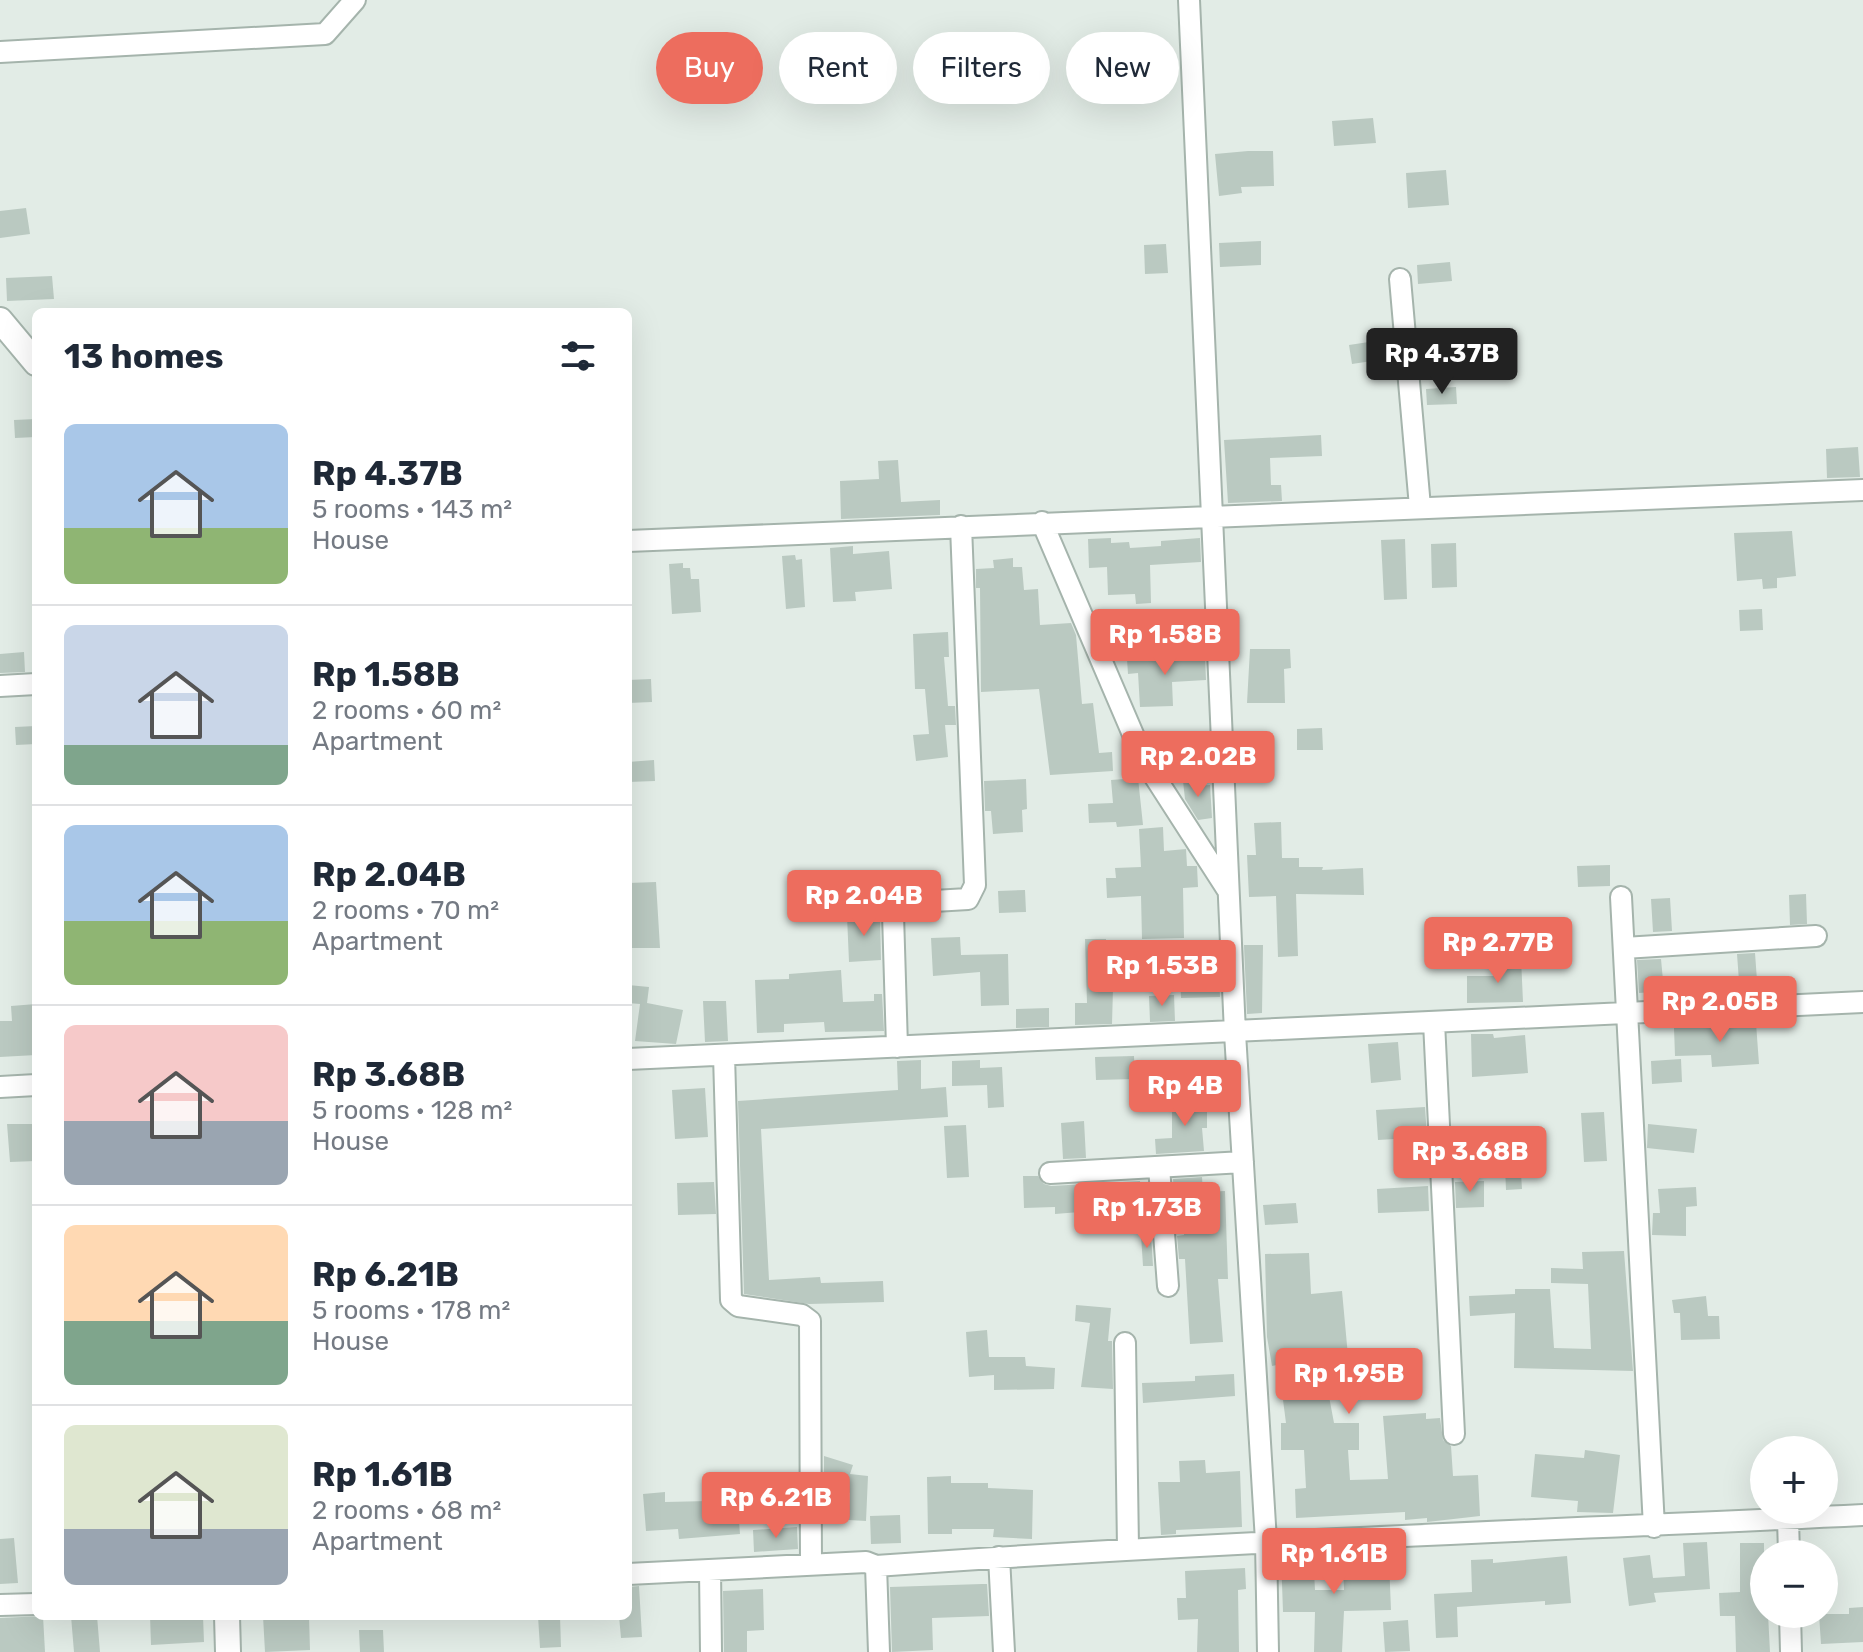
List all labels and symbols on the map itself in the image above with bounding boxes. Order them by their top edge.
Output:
pin: Rp 4.37B [1359,328,1525,396]
pin: Rp 1.58B [1082,609,1248,677]
pin: Rp 2.02B [1115,731,1281,799]
pin: Rp 2.04B [781,870,947,938]
pin: Rp 2.77B [1415,917,1581,985]
pin: Rp 1.53B [1079,940,1245,1008]
pin: Rp 2.05B [1637,976,1803,1044]
pin: Rp 4B [1129,1060,1241,1128]
pin: Rp 3.68B [1387,1126,1553,1194]
pin: Rp 1.73B [1064,1182,1230,1250]
pin: Rp 1.95B [1266,1348,1432,1416]
pin: Rp 6.21B [693,1472,859,1540]
pin: Rp 1.61B [1251,1528,1417,1596]

